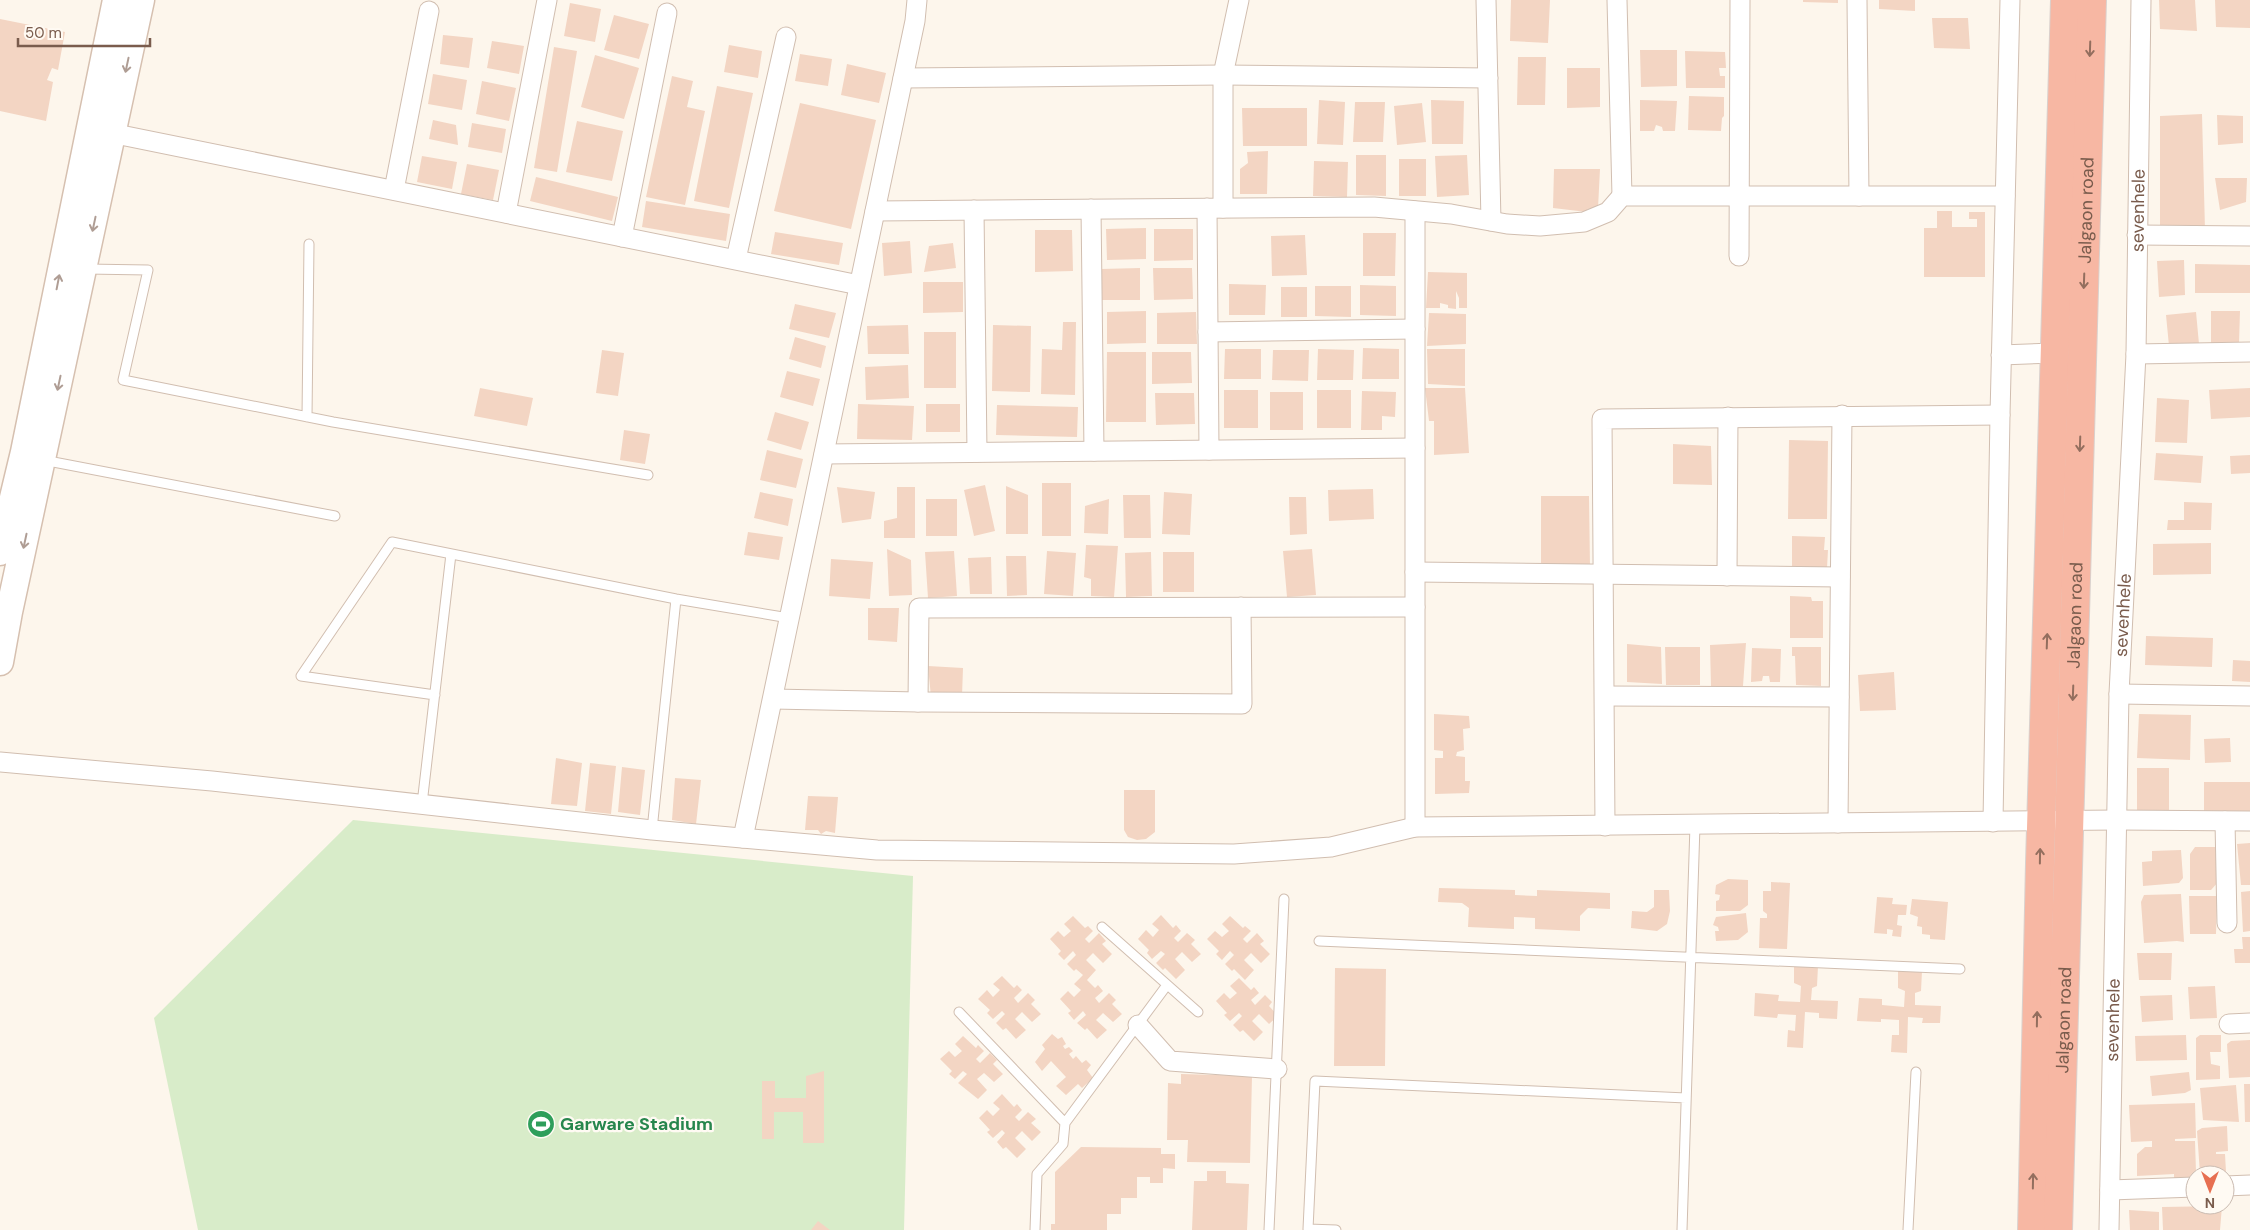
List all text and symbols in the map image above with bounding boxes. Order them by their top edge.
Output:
scale bar [18,15,150,47]
text: 50 m [25,23,62,43]
one-way arrow [2086,40,2095,56]
one-way arrow [122,56,131,72]
street label: Jalgaon road [2073,157,2100,264]
street label: sevenhele [2125,169,2151,252]
one-way arrow [88,215,98,231]
one-way arrow [2079,272,2089,289]
one-way arrow [54,274,64,290]
one-way arrow [54,374,64,390]
one-way arrow [2075,435,2084,451]
one-way arrow [20,533,29,549]
street label: Jalgaon road [2062,562,2088,669]
street label: sevenhele [2109,573,2137,657]
one-way arrow [2042,634,2051,650]
one-way arrow [2068,685,2077,701]
one-way arrow [2035,849,2045,865]
street label: Jalgaon road [2050,966,2077,1074]
street label: sevenhele [2100,978,2126,1062]
one-way arrow [2032,1011,2042,1028]
sports icon: Garware Stadium [526,1109,556,1139]
place label: Garware Stadium [560,1112,713,1136]
north arrow [2185,1165,2235,1215]
one-way arrow [2028,1174,2038,1190]
text: N [2205,1194,2215,1212]

